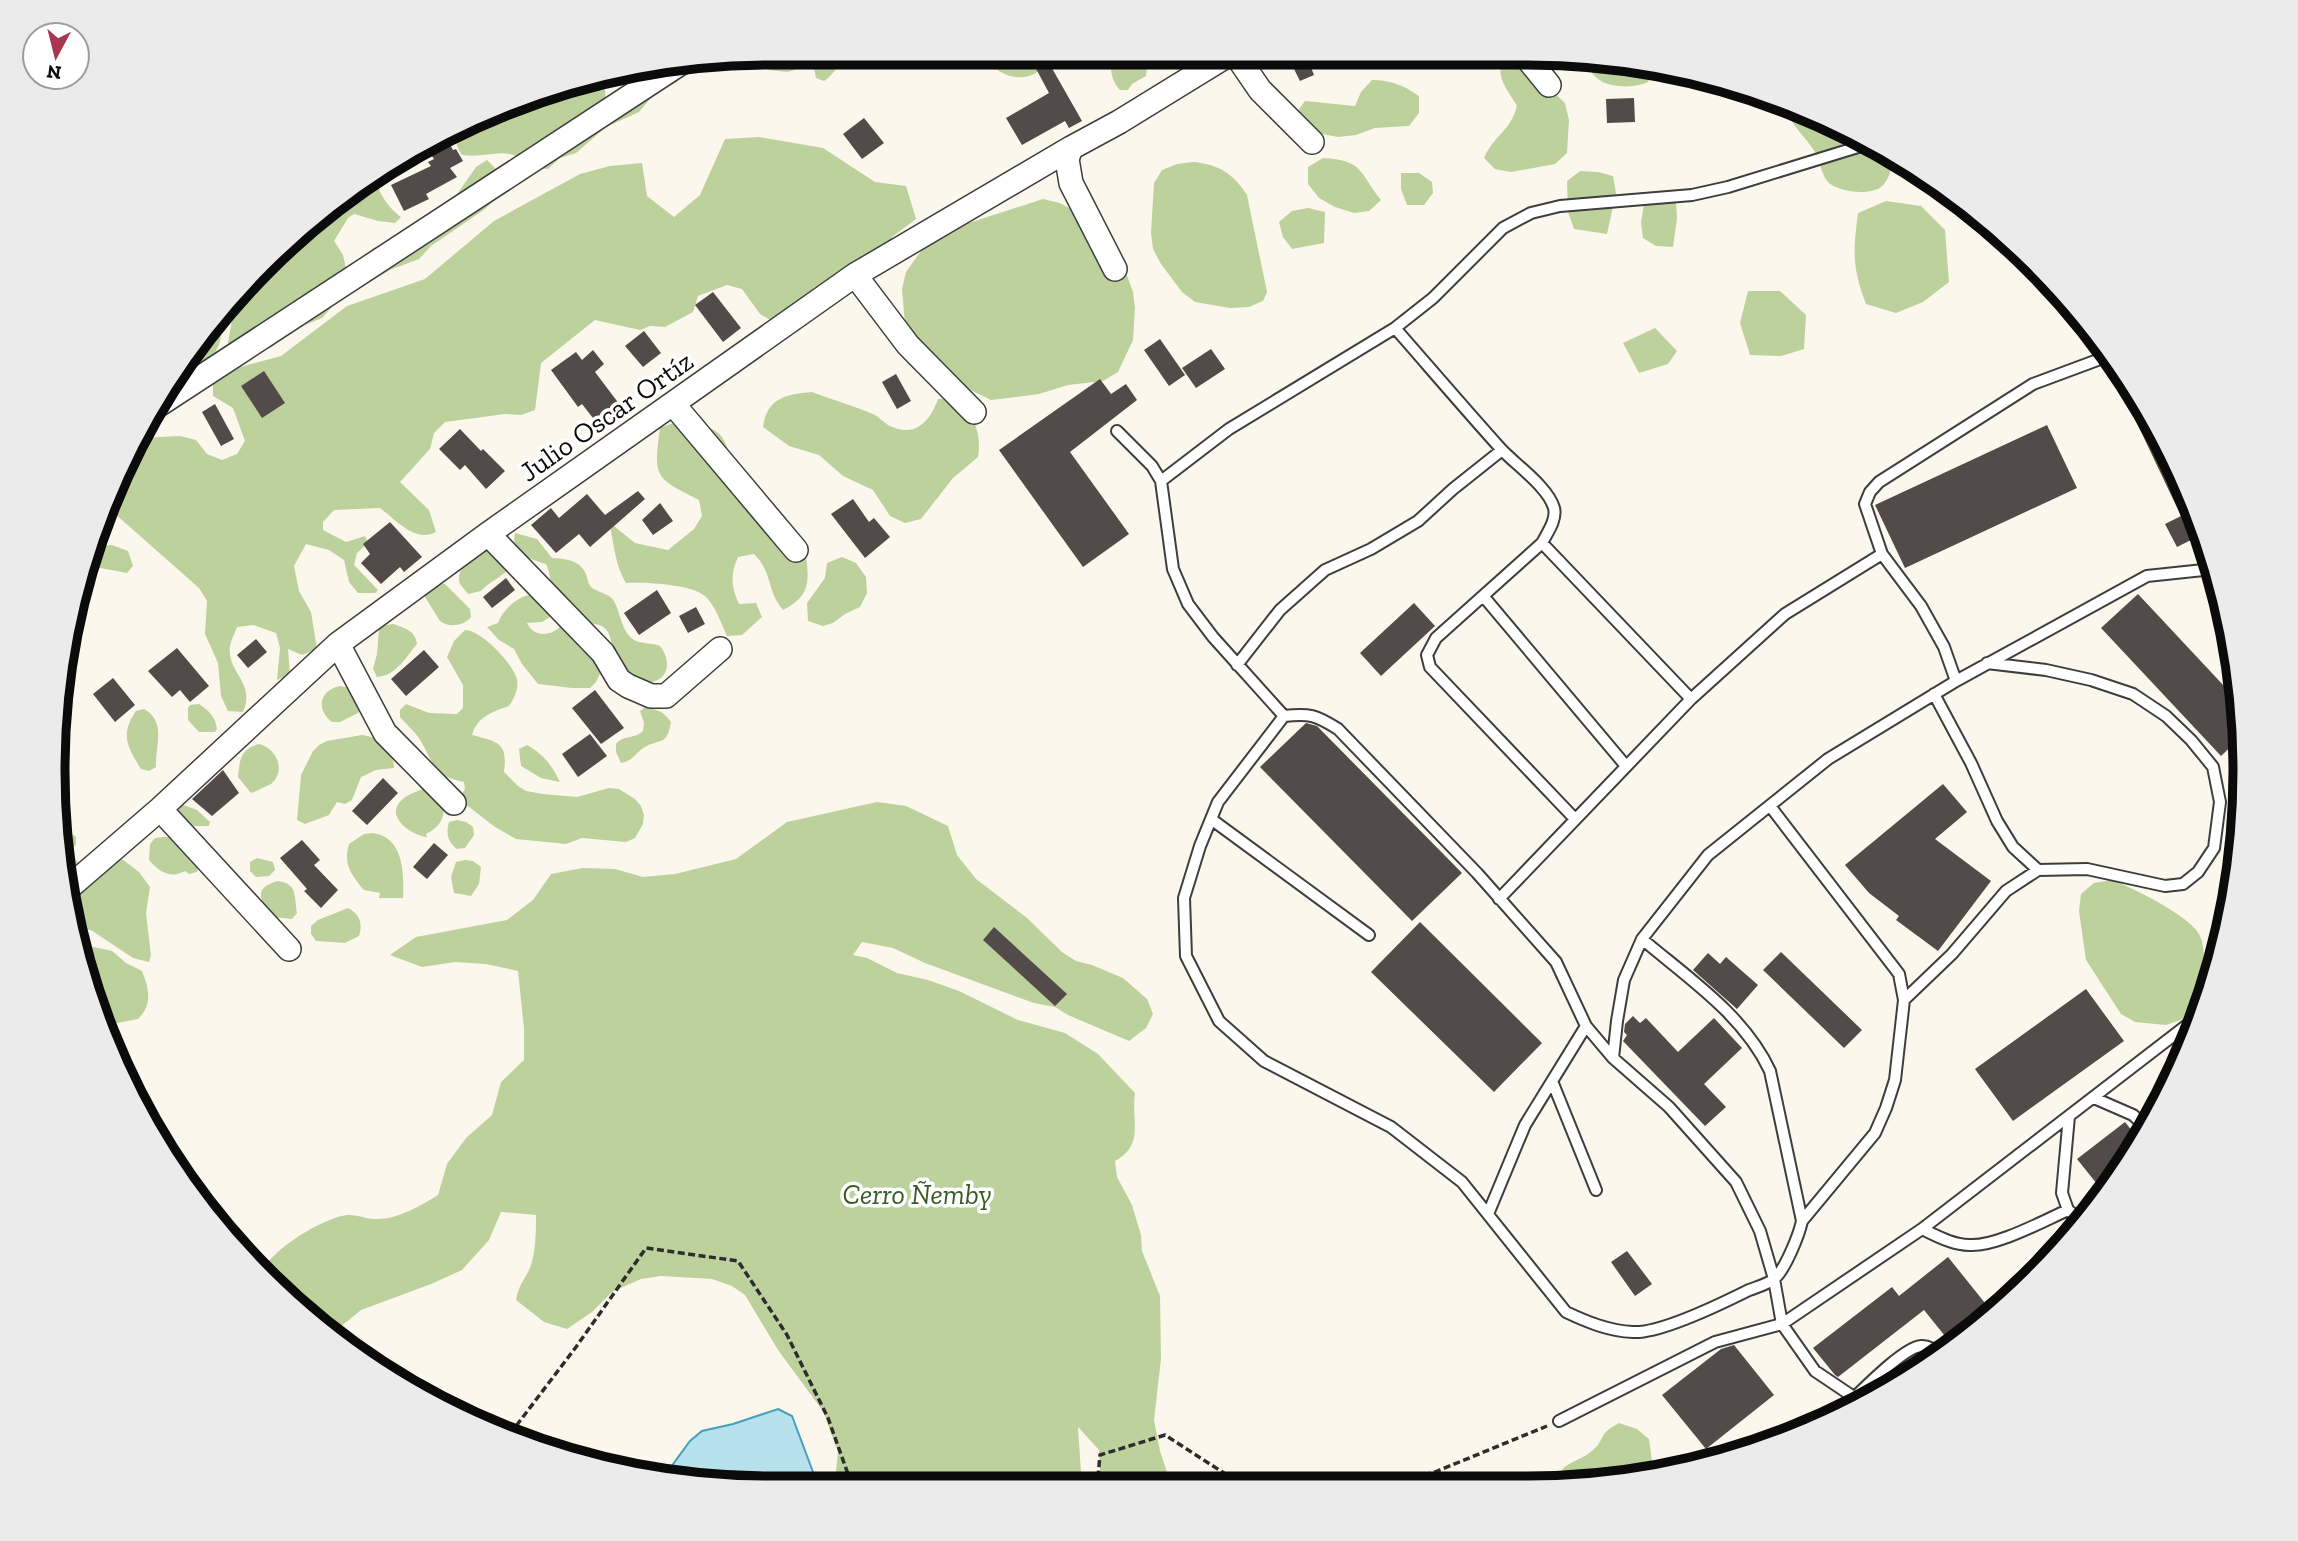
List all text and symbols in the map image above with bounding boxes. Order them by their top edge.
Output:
north arrow [21,21,91,91]
text: N [45,60,63,85]
street label: Julio Oscar Ortíz [513,344,699,488]
park label: Cerro Ñemby [842,1178,992,1211]

